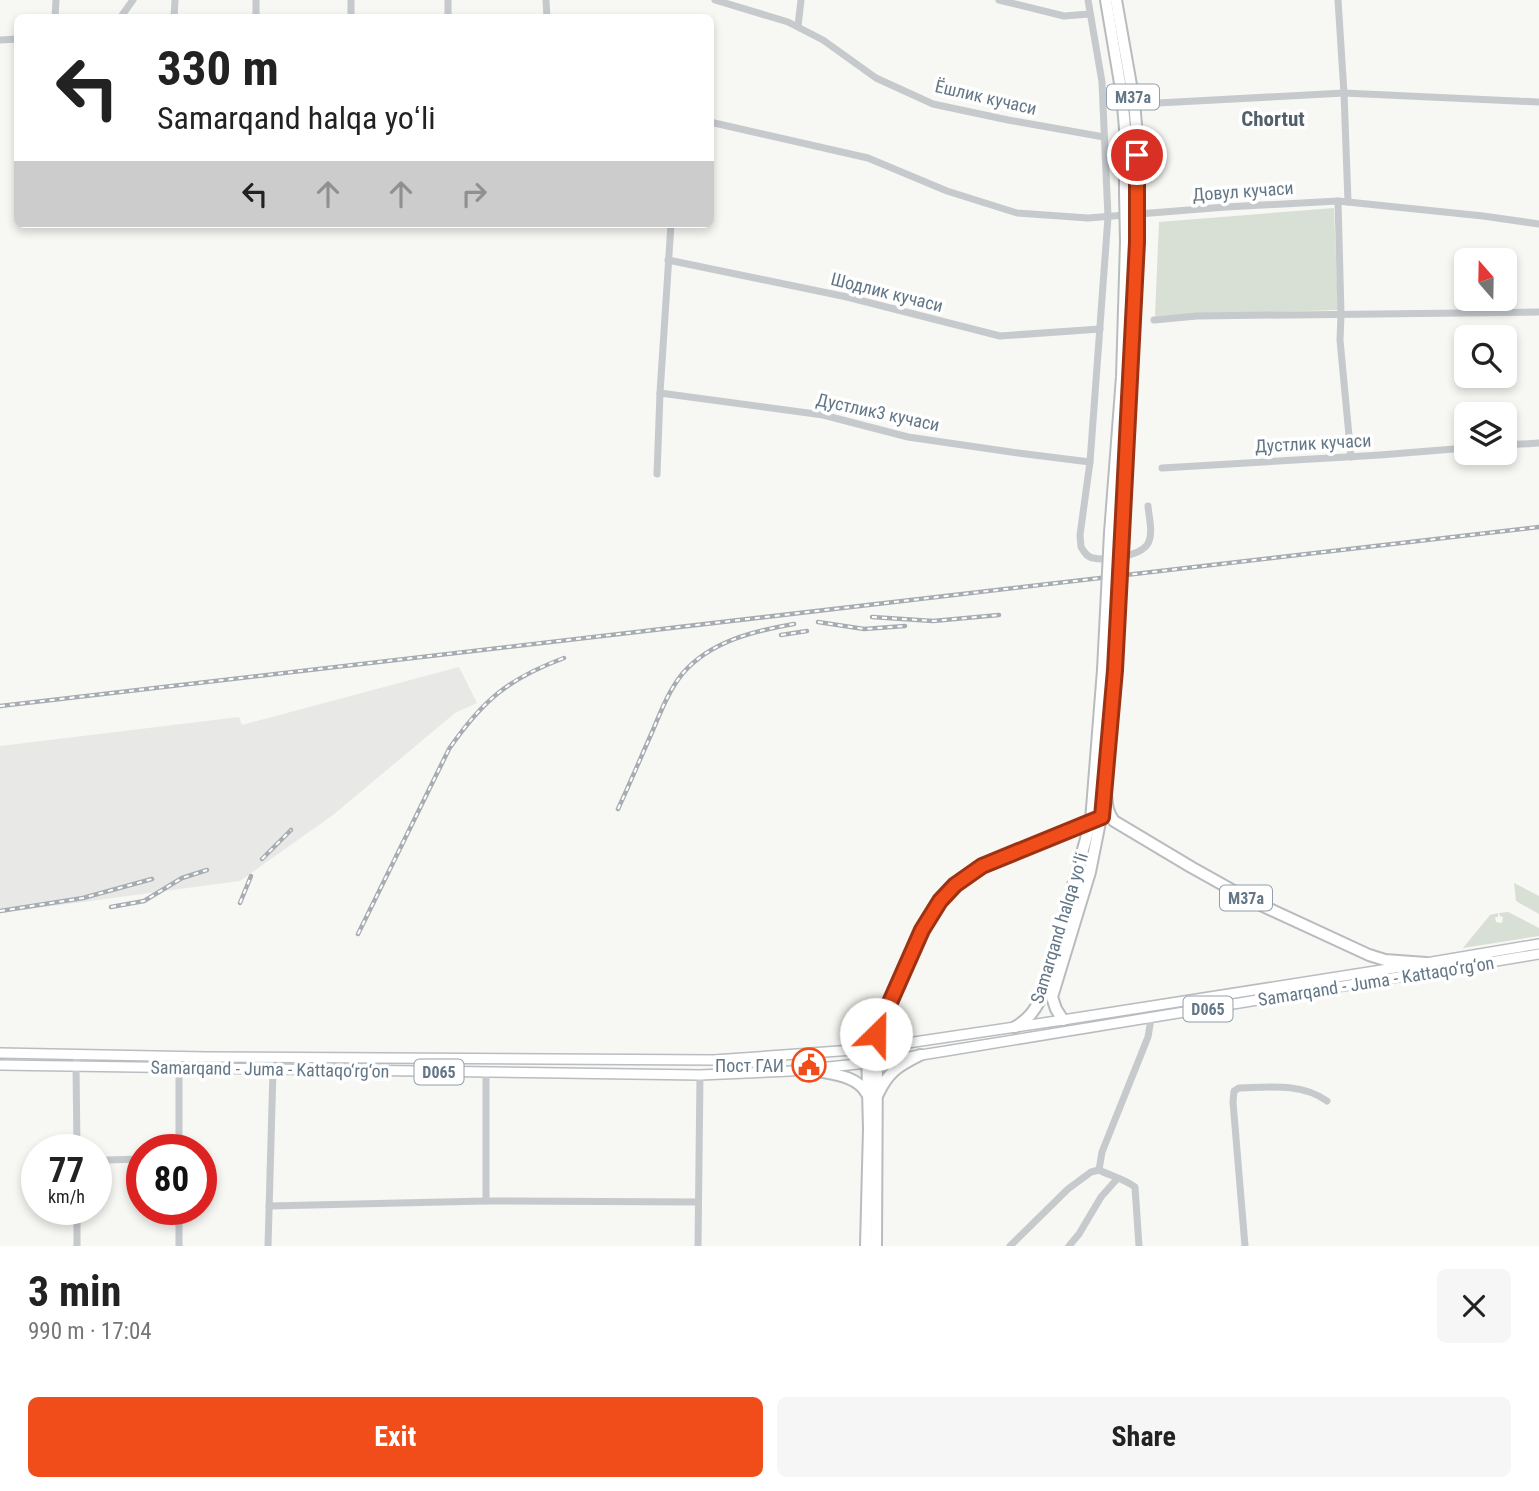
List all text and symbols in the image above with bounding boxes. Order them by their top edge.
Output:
text: 330 m [157,40,279,97]
icon: left [42,42,133,133]
street label: Ёшлик кучаси [933,75,1039,119]
road number: M37a [1107,85,1159,110]
text: Samarqand halqa yoʻli [157,99,436,137]
district label: Chortut [1241,107,1305,131]
pin [1107,125,1167,185]
icon: arrive [1118,136,1156,174]
icon: left [236,175,274,213]
icon: ahead [309,175,347,213]
icon: ahead [382,175,420,213]
icon: right [455,175,493,213]
street label: Довул кучаси [1192,177,1294,205]
north arrow [1454,248,1517,312]
map controls [1454,248,1517,465]
street label: Шодлик кучаси [829,268,945,316]
button: search [1454,325,1517,388]
street label: Дустлик3 кучаси [814,389,942,435]
button: layers [1454,402,1517,465]
street label: Дустлик кучаси [1254,429,1372,457]
street label: Samarqand halqa yoʻli [1026,850,1092,1006]
road number: M37a [1220,885,1272,910]
street label: Samarqand - Juma - Kattaqo‘rg‘on [1256,952,1496,1010]
road number: D065 [1184,996,1232,1021]
position arrow [839,997,913,1071]
public building icon: Пост ГАИ [790,1046,828,1084]
place label: Пост ГАИ [715,1055,784,1076]
street label: Samarqand - Juma - Kattaqo‘rg‘on [150,1056,390,1082]
road number: D065 [414,1060,464,1084]
speed limit sign: 80 [126,1134,217,1225]
text: 77 [49,1150,84,1191]
text: km/h [48,1186,85,1207]
text: 3 min [28,1267,121,1316]
button: close [1437,1269,1511,1343]
text: 990 m · 17:04 [28,1318,152,1345]
button: Exit [28,1397,763,1477]
button: Share [777,1397,1511,1477]

